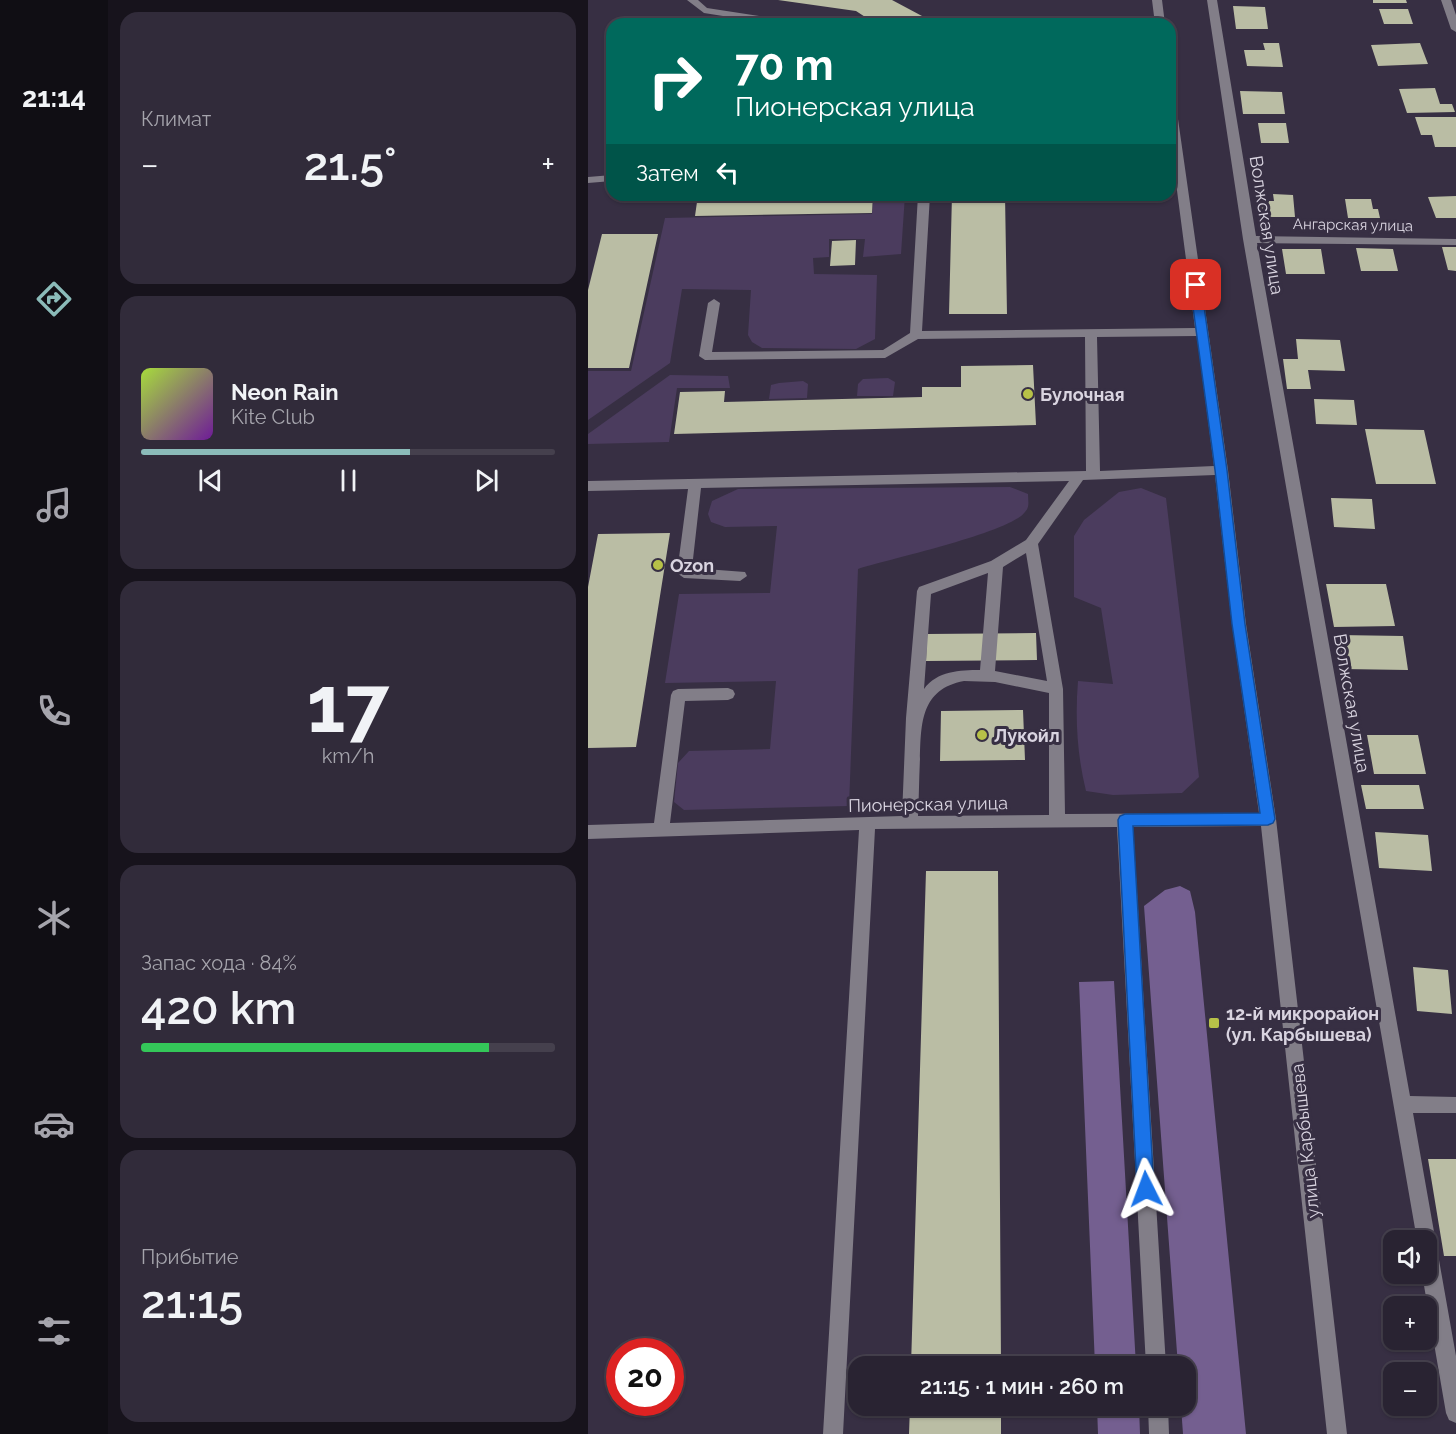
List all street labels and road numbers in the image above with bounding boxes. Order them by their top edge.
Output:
street label: Волжская улица [1246,154,1288,296]
street label: Ангарская улица [1293,215,1413,235]
street label: Волжская улица [1329,632,1375,774]
street label: Пионерская улица [848,792,1008,816]
street label: улица Карбышева [1286,1063,1324,1219]

